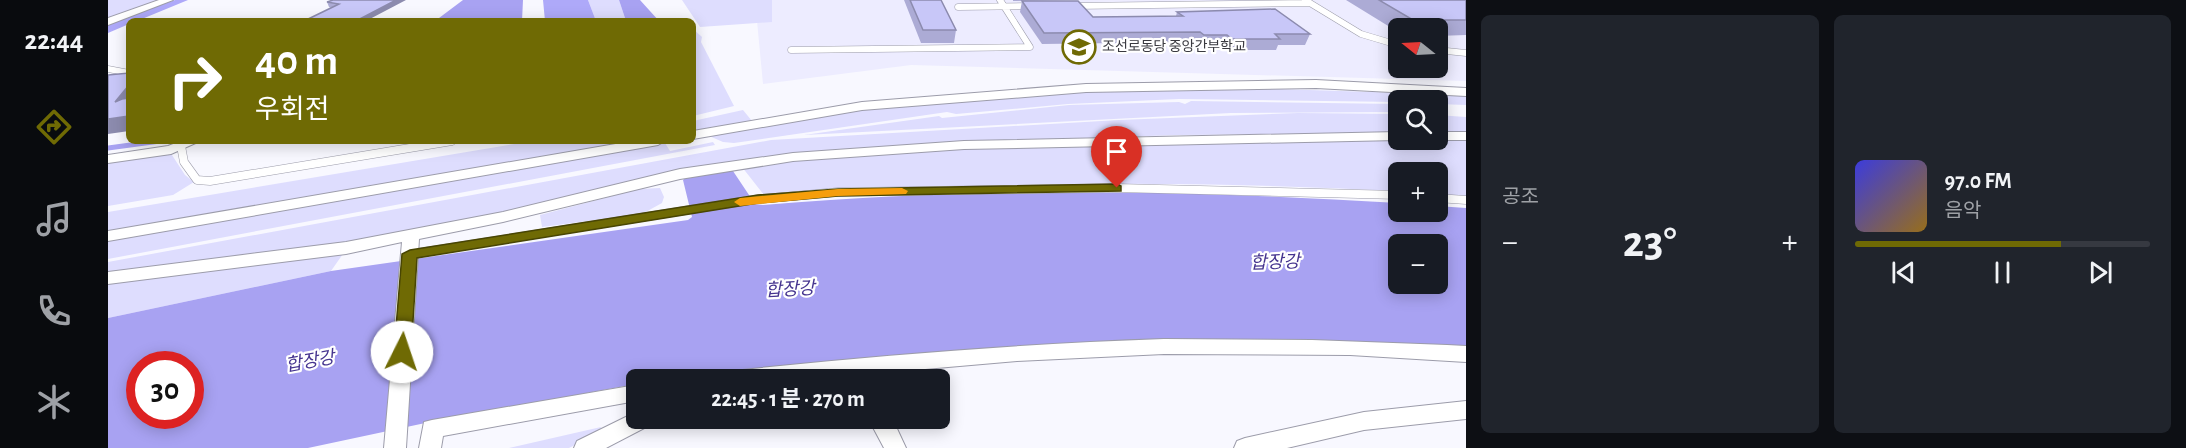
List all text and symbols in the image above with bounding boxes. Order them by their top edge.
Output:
north arrow [1388,18,1448,78]
map controls [1388,18,1448,294]
text: 22:44 [25,27,83,54]
school or university icon: 조선로동당 중앙간부학교 [1061,29,1097,65]
place label: 조선로동당 중앙간부학교 [1102,38,1246,54]
text: 40 m [255,40,338,82]
icon: right [156,42,234,120]
button: search [1388,90,1448,150]
text: 우회전 [255,96,330,123]
icon: directions [33,106,75,148]
pin [1091,126,1142,188]
icon: arrive [1100,135,1133,168]
button: + [1388,162,1448,222]
text: 97.0 FM [1945,170,2012,192]
text: 공조 [1502,187,1539,207]
icon: music [33,198,75,240]
text: 음악 [1945,201,1981,221]
text: 23° [1623,220,1677,265]
text: − [1502,226,1518,259]
text: + [1782,226,1798,259]
button: − [1388,234,1448,294]
water label: 합장강 [1250,251,1303,273]
icon: previous [1887,256,1920,289]
icon: pause [1986,256,2019,289]
icon: next [2084,256,2117,289]
water label: 합장강 [765,278,818,300]
icon: phone [33,290,75,332]
position arrow [370,320,434,384]
water label: 합장강 [284,346,338,375]
speed limit sign: 30 [126,351,204,429]
icon: climate [33,381,75,423]
text: 22:45 · 1 분 · 270 m [711,388,865,410]

